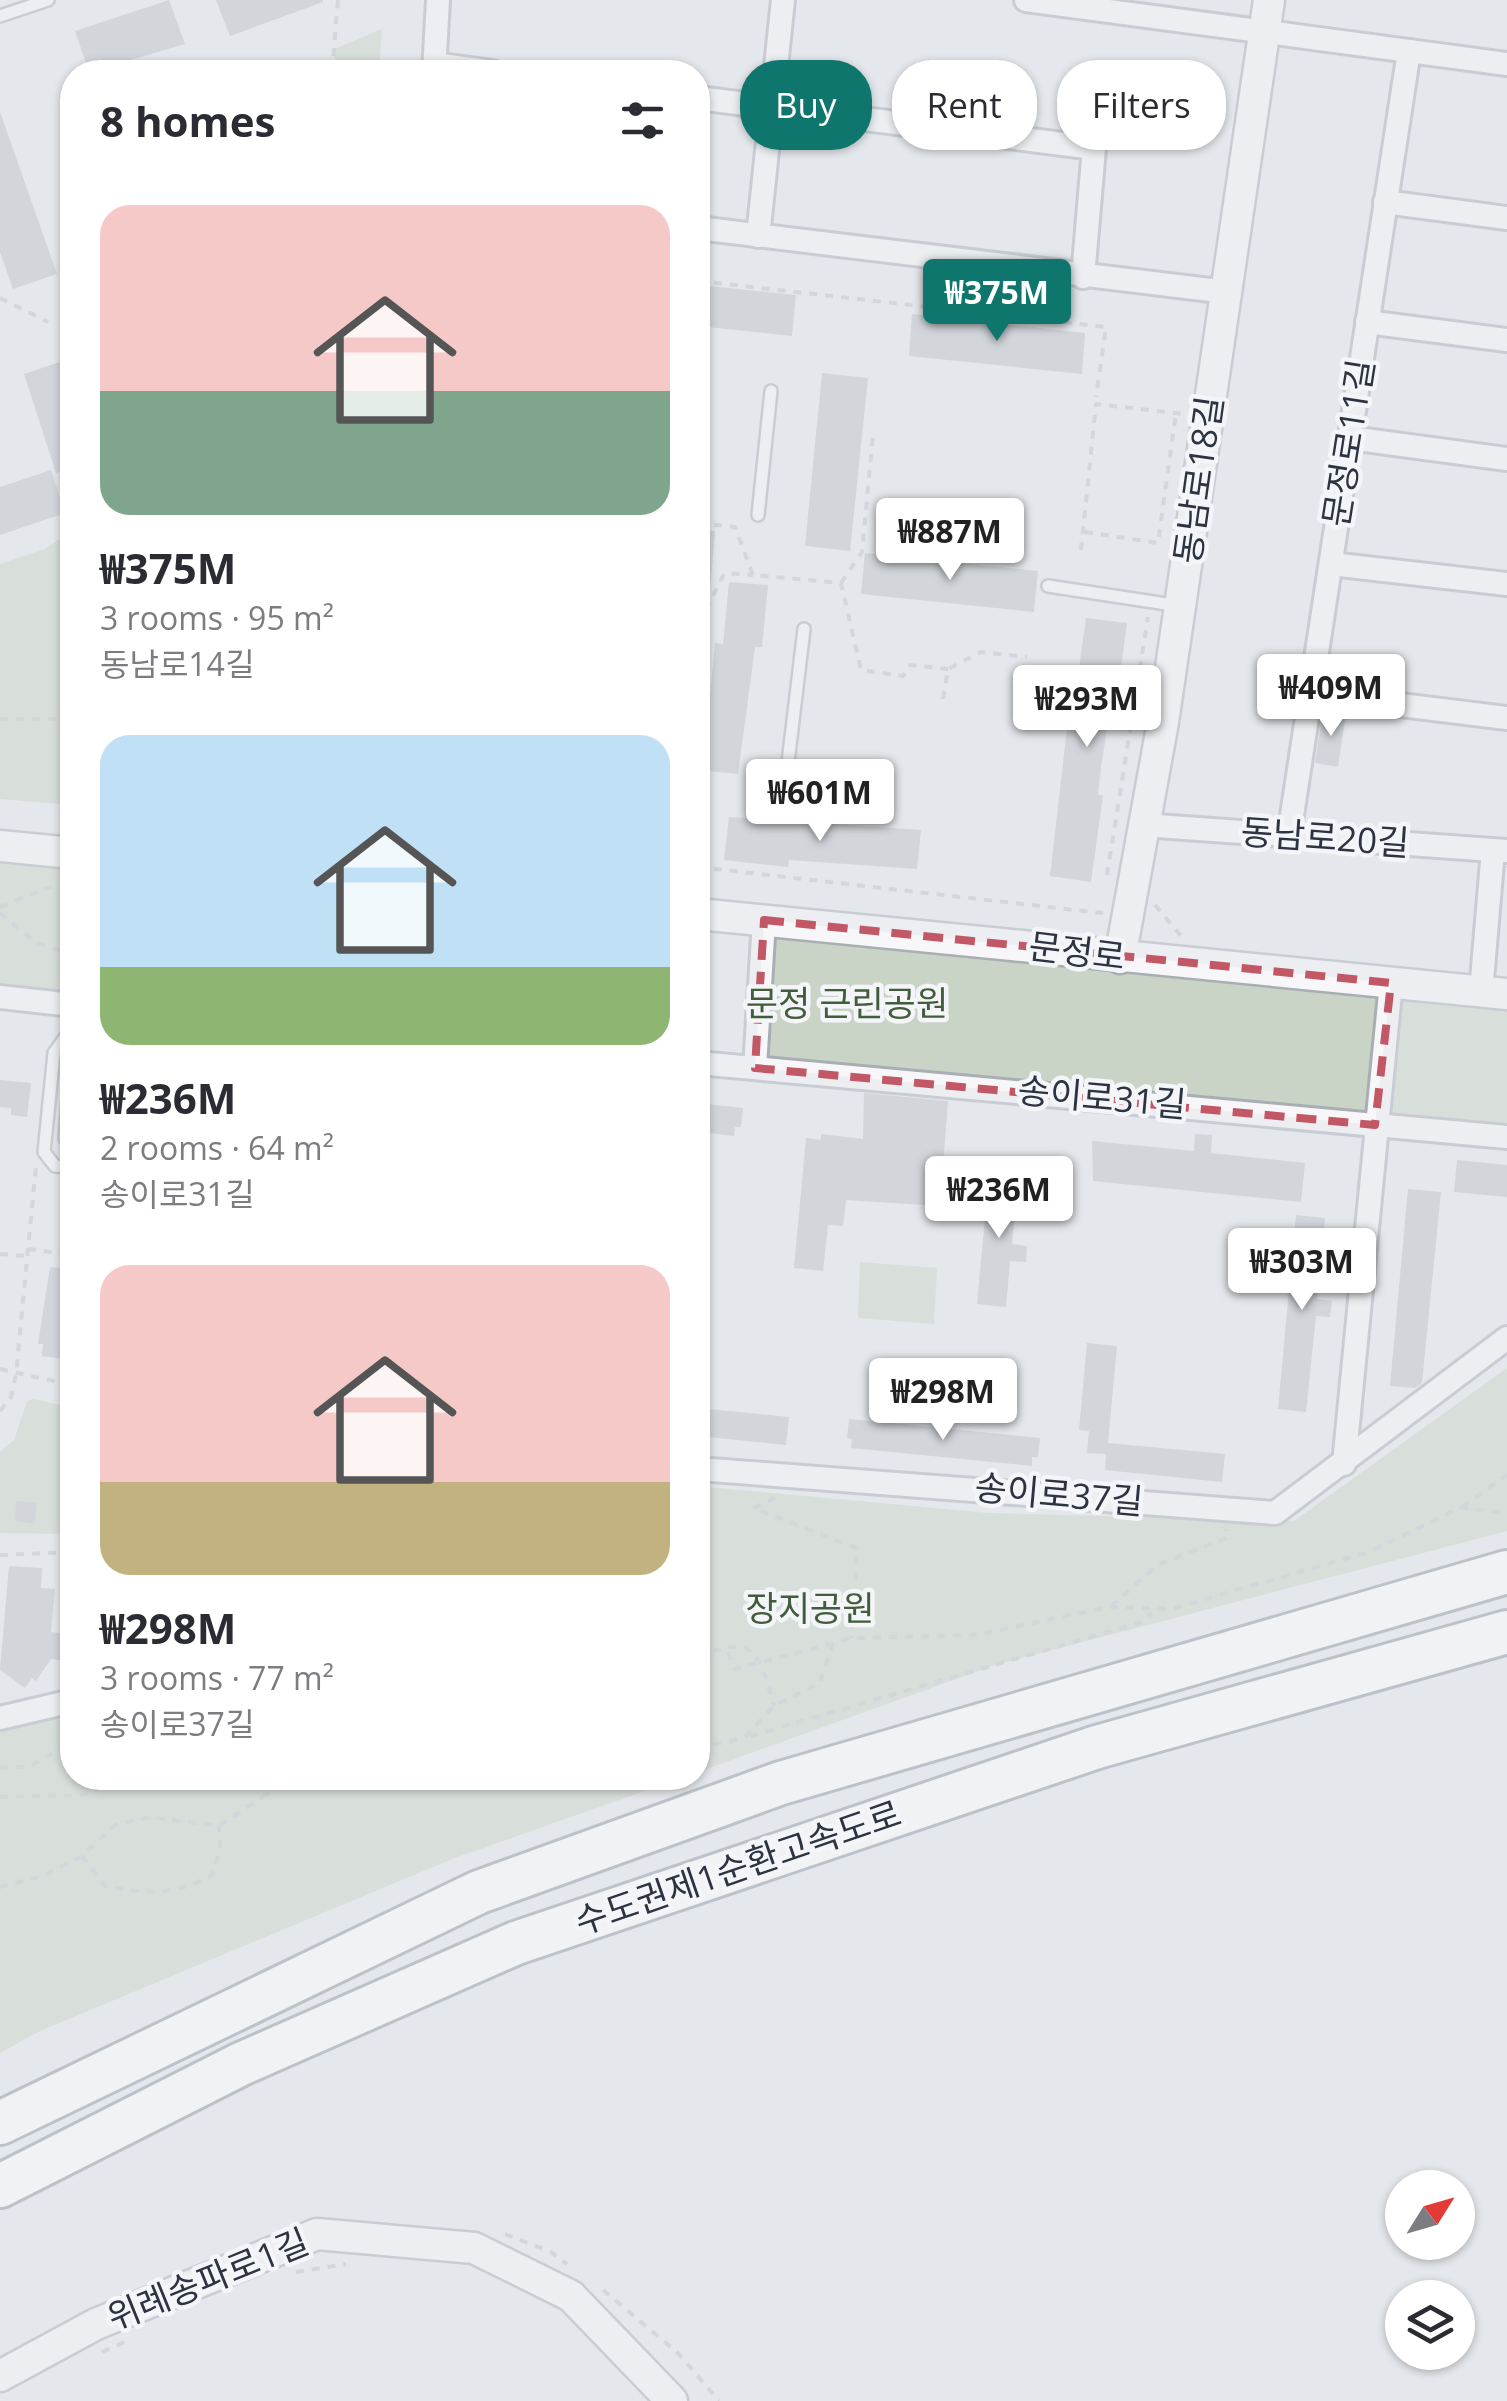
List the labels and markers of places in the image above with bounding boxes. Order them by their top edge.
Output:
pin: ₩375M [927,259,1067,344]
pin: ₩887M [880,498,1020,583]
pin: ₩409M [1261,654,1401,739]
pin: ₩293M [1017,665,1157,750]
pin: ₩601M [750,759,890,844]
pin: ₩236M [929,1156,1069,1241]
pin: ₩303M [1232,1228,1372,1313]
pin: ₩298M [873,1358,1013,1443]

